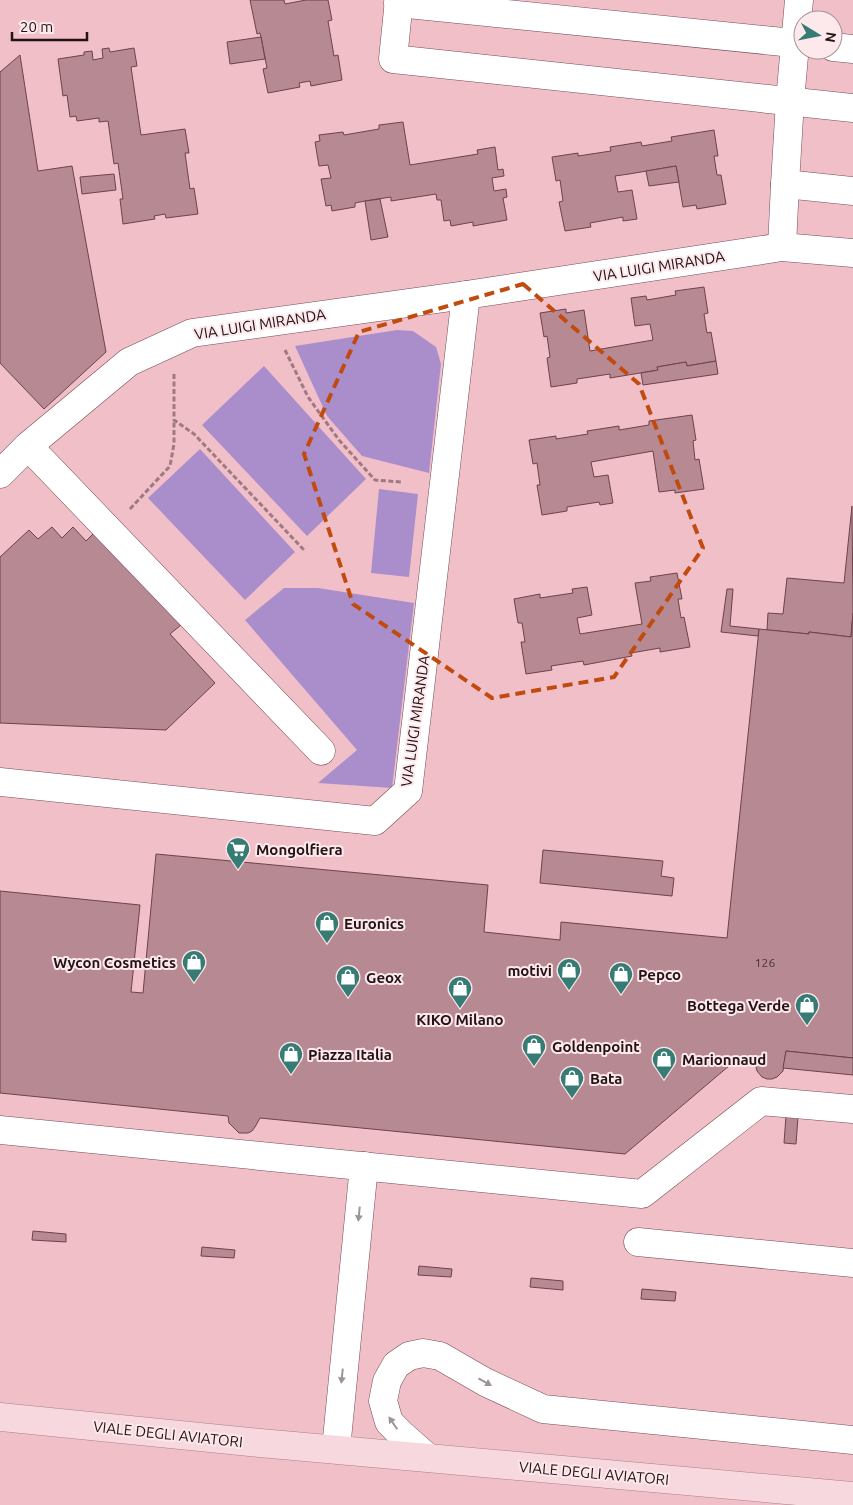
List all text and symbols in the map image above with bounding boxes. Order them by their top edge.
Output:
scale bar [12,10,88,42]
north arrow [793,10,843,60]
text: 20 m [20,18,53,35]
text: N [822,31,840,44]
street label: VIA LUIGI MIRANDA [592,247,726,285]
street label: VIA LUIGI MIRANDA [193,305,327,343]
street label: VIA LUIGI MIRANDA [397,654,433,788]
supermarket icon: Mongolfiera [225,836,251,870]
place label: Mongolfiera [256,841,343,858]
shop icon: Euronics [314,910,340,944]
place label: Euronics [344,915,404,932]
shop icon: Wycon Cosmetics [181,949,207,983]
place label: Wycon Cosmetics [53,954,176,971]
house number: 126 [755,956,775,969]
shop icon: motivi [556,957,582,991]
shop icon: Pepco [608,961,634,995]
place label: motivi [507,962,552,979]
shop icon: Geox [335,964,361,998]
place label: Pepco [638,966,681,983]
place label: Geox [366,969,402,986]
shop icon: KIKO Milano [447,975,473,1009]
shop icon: Bottega Verde [794,992,820,1026]
place label: Bottega Verde [687,997,790,1014]
place label: KIKO Milano [416,1011,504,1028]
shop icon: Goldenpoint [521,1033,547,1067]
place label: Goldenpoint [552,1038,640,1055]
shop icon: Piazza Italia [278,1041,304,1075]
place label: Piazza Italia [308,1046,392,1063]
shop icon: Marionnaud [651,1046,677,1080]
place label: Marionnaud [682,1051,766,1068]
shop icon: Bata [559,1065,585,1099]
place label: Bata [590,1070,622,1087]
one-way arrow [355,1207,363,1223]
one-way arrow [338,1368,346,1384]
one-way arrow [478,1377,491,1386]
one-way arrow [388,1416,398,1430]
street label: VIALE DEGLI AVIATORI [92,1418,244,1450]
street label: VIALE DEGLI AVIATORI [518,1458,670,1488]

